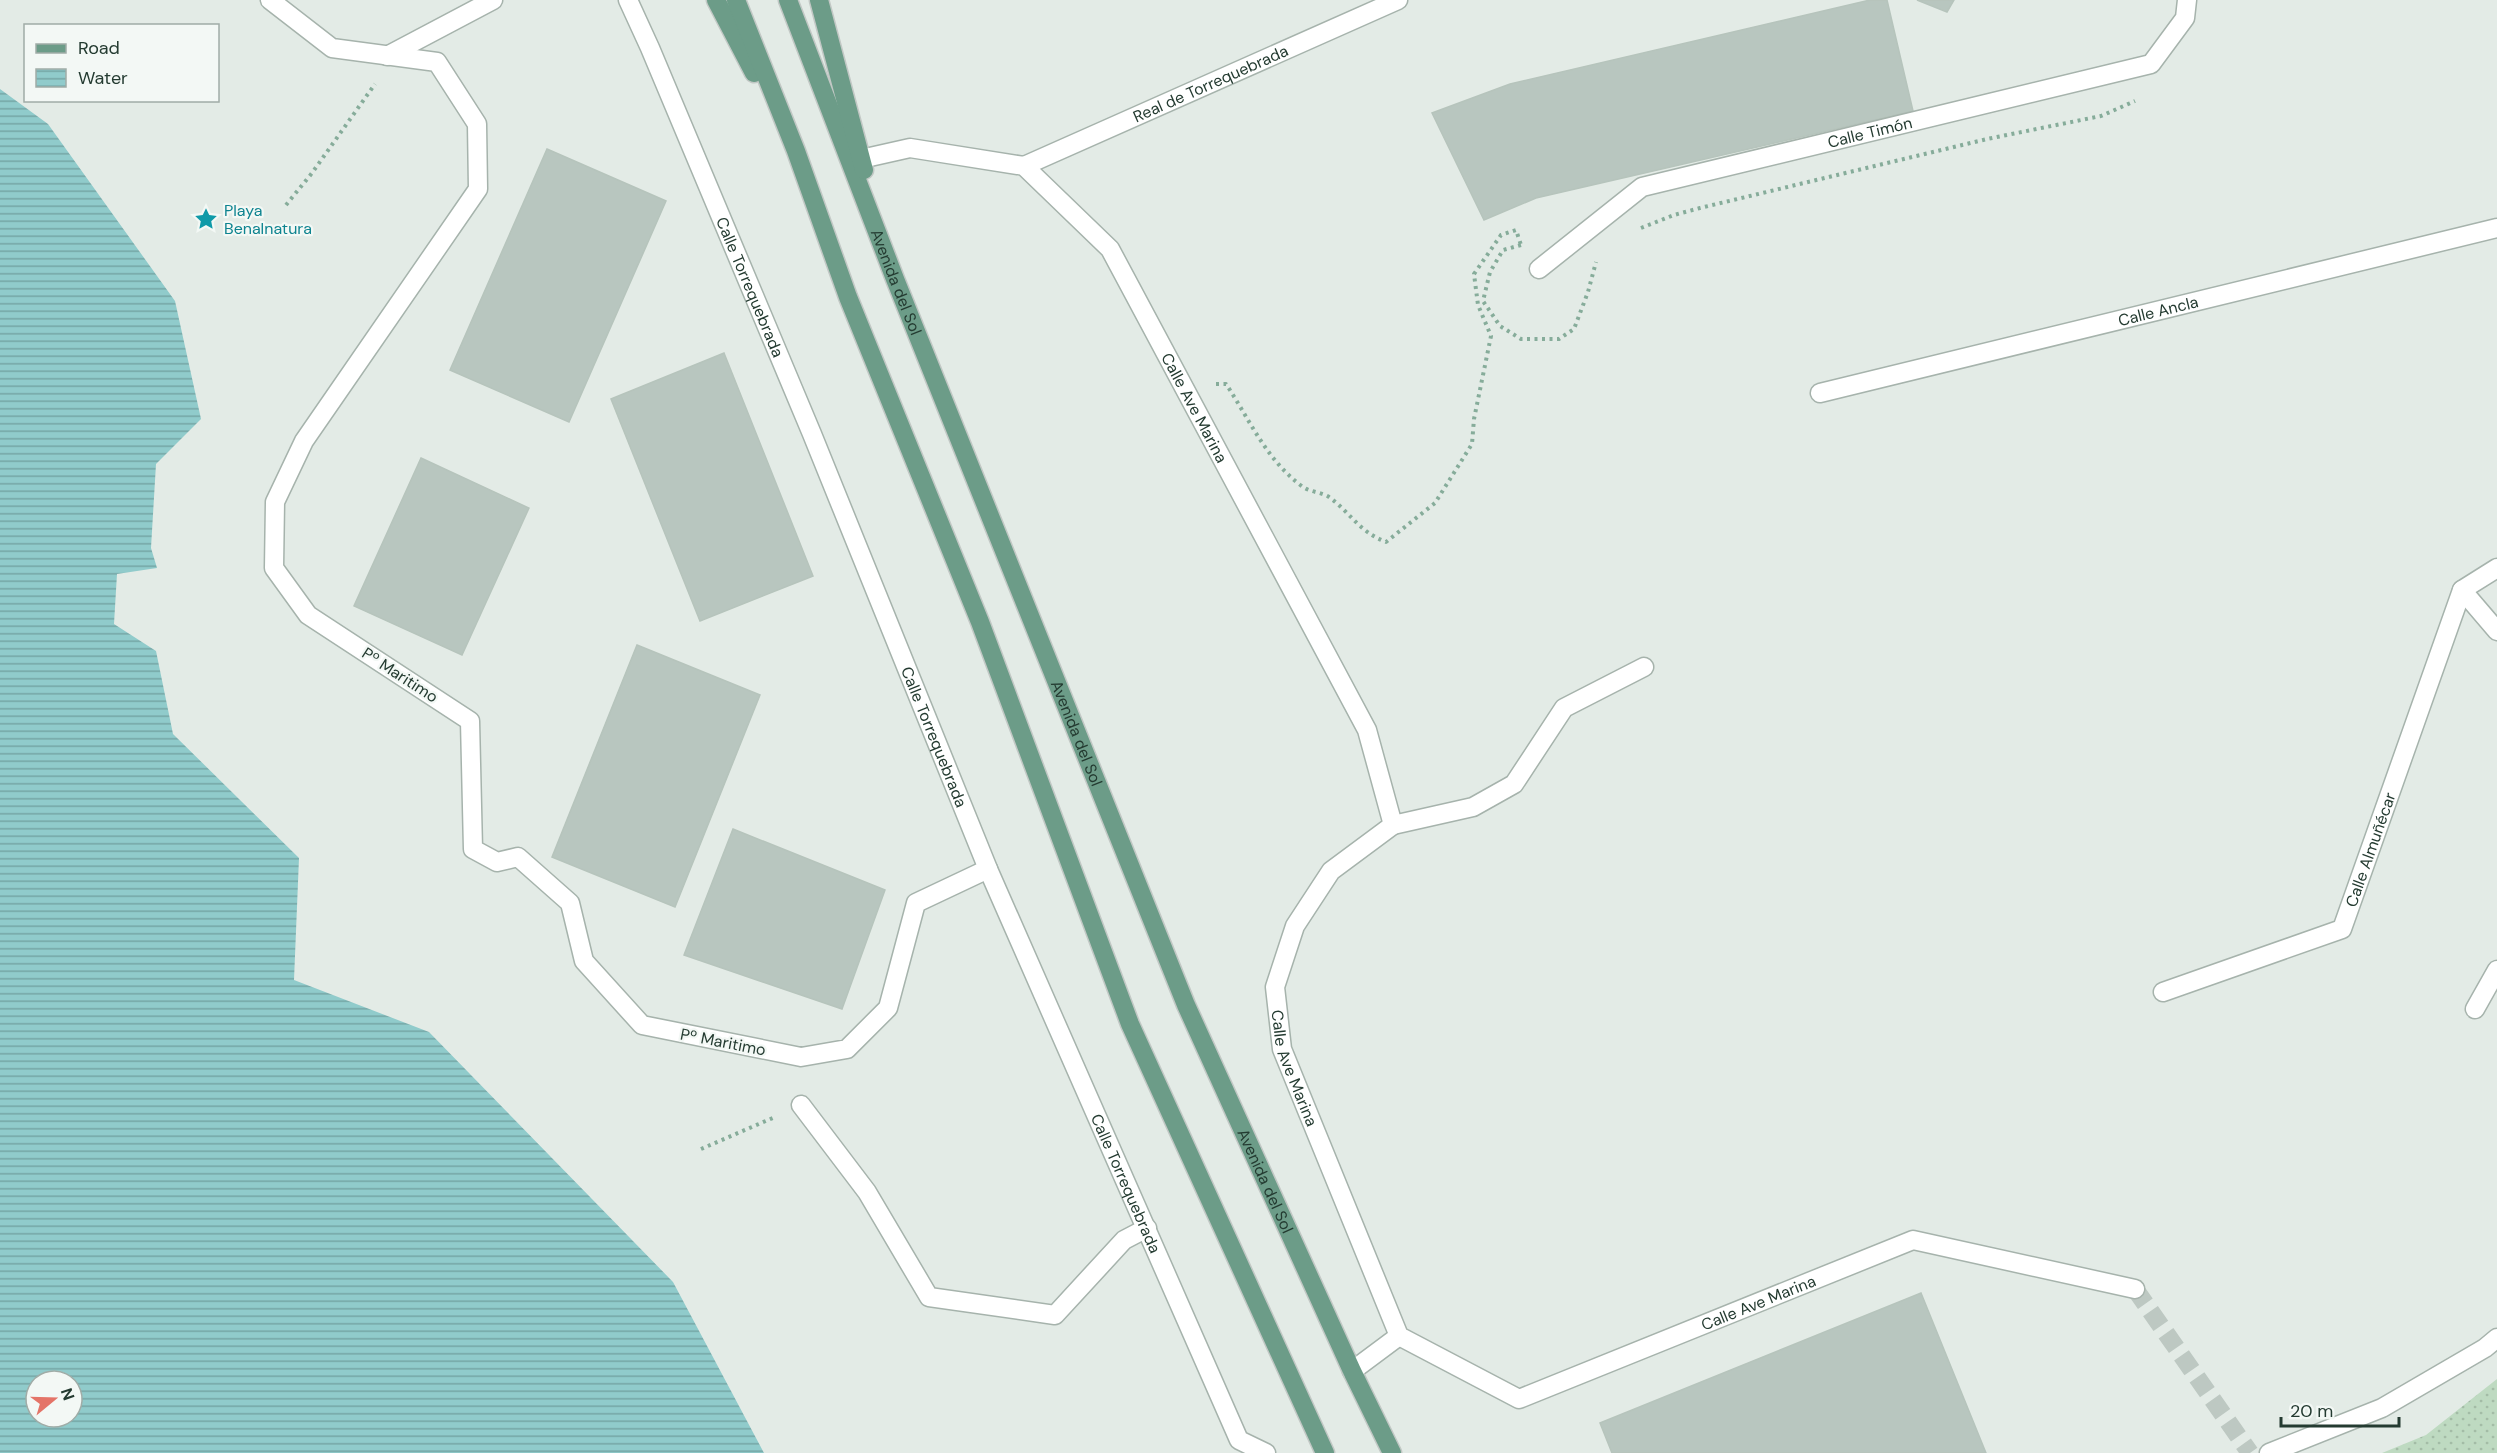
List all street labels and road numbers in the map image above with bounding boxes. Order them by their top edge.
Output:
street label: Real de Torrequebrada [1130,40,1291,127]
street label: Calle Timón [1825,112,1914,152]
street label: Calle Torrequebrada [712,214,789,360]
street label: Avenida del Sol [866,226,927,338]
street label: Calle Ancla [2116,291,2200,331]
street label: Calle Ave Marina [1157,349,1233,466]
street label: Pº Maritimo [358,643,442,707]
street label: Calle Torrequebrada [897,663,972,810]
street label: Avenida del Sol [1046,677,1108,789]
street label: Calle Almuñécar [2340,789,2400,910]
street label: Calle Ave Marina [1267,1009,1323,1129]
street label: Pº Maritimo [678,1023,768,1061]
street label: Calle Torrequebrada [1086,1110,1166,1256]
street label: Avenida del Sol [1233,1125,1299,1236]
street label: Calle Ave Marina [1698,1270,1819,1335]

